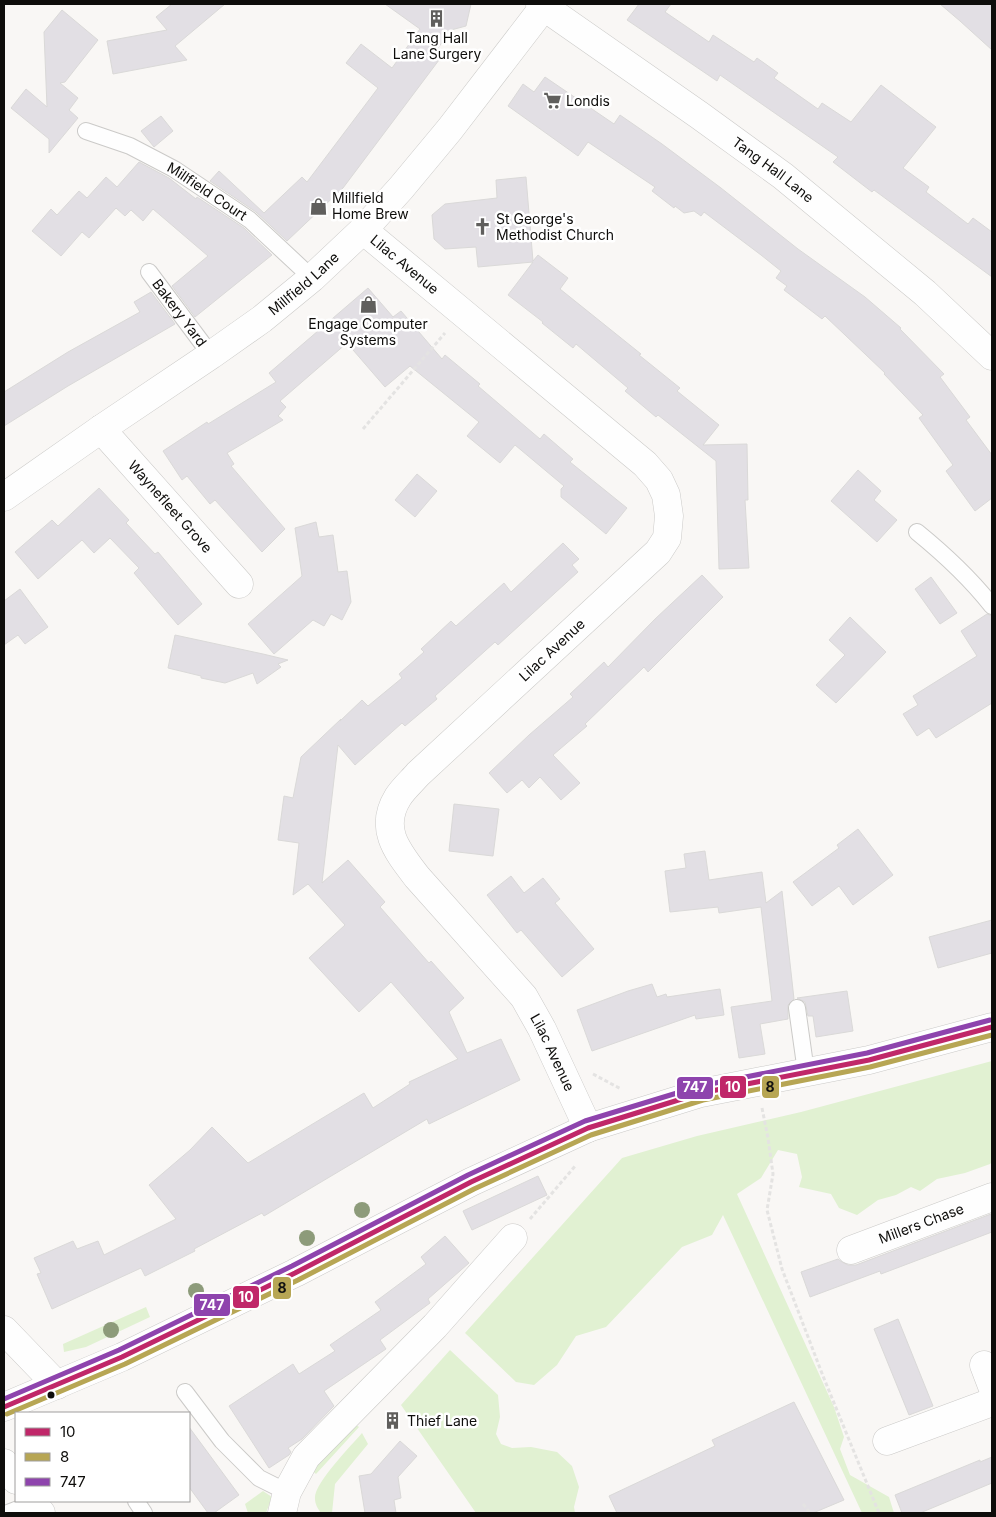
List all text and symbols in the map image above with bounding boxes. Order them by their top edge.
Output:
building icon: Tang Hall Lane Surgery [427,8,447,28]
place label: Tang Hall Lane Surgery [393,29,481,62]
supermarket icon: Londis [542,91,562,111]
place label: Londis [566,92,610,109]
street label: Tang Hall Lane [729,133,817,206]
street label: Millfield Court [165,158,251,224]
place label: Millfield Home Brew [332,189,409,222]
shop icon: Millfield Home Brew [308,196,328,216]
place label: St George's Methodist Church [496,210,614,243]
church icon: St George's Methodist Church [472,217,492,237]
street label: Lilac Avenue [367,231,443,297]
street label: Millfield Lane [265,248,342,318]
street label: Bakery Yard [149,275,211,350]
shop icon: Engage Computer Systems [358,294,378,314]
place label: Engage Computer Systems [308,315,428,348]
street label: Waynefleet Grove [125,457,216,556]
street label: Lilac Avenue [515,615,588,684]
street label: Lilac Avenue [527,1010,579,1094]
line badge: 10 [719,1075,747,1099]
line badge: 8 [761,1075,780,1099]
line badge: 747 [676,1076,714,1100]
text: 747 [683,1078,707,1095]
text: 10 [725,1078,741,1095]
text: 8 [765,1078,775,1095]
street label: Millers Chase [876,1199,966,1247]
line badge: 8 [272,1276,292,1300]
text: 8 [277,1279,287,1296]
line badge: 10 [232,1285,260,1309]
text: 10 [238,1288,254,1305]
line badge: 747 [193,1293,231,1317]
text: 747 [200,1296,224,1313]
unlabelled marker [46,1390,56,1400]
building icon: Thief Lane [383,1411,403,1431]
legend [15,1412,190,1502]
place label: Thief Lane [407,1412,477,1429]
text: 10 [60,1422,76,1441]
text: 8 [60,1447,69,1466]
text: 747 [60,1472,86,1491]

